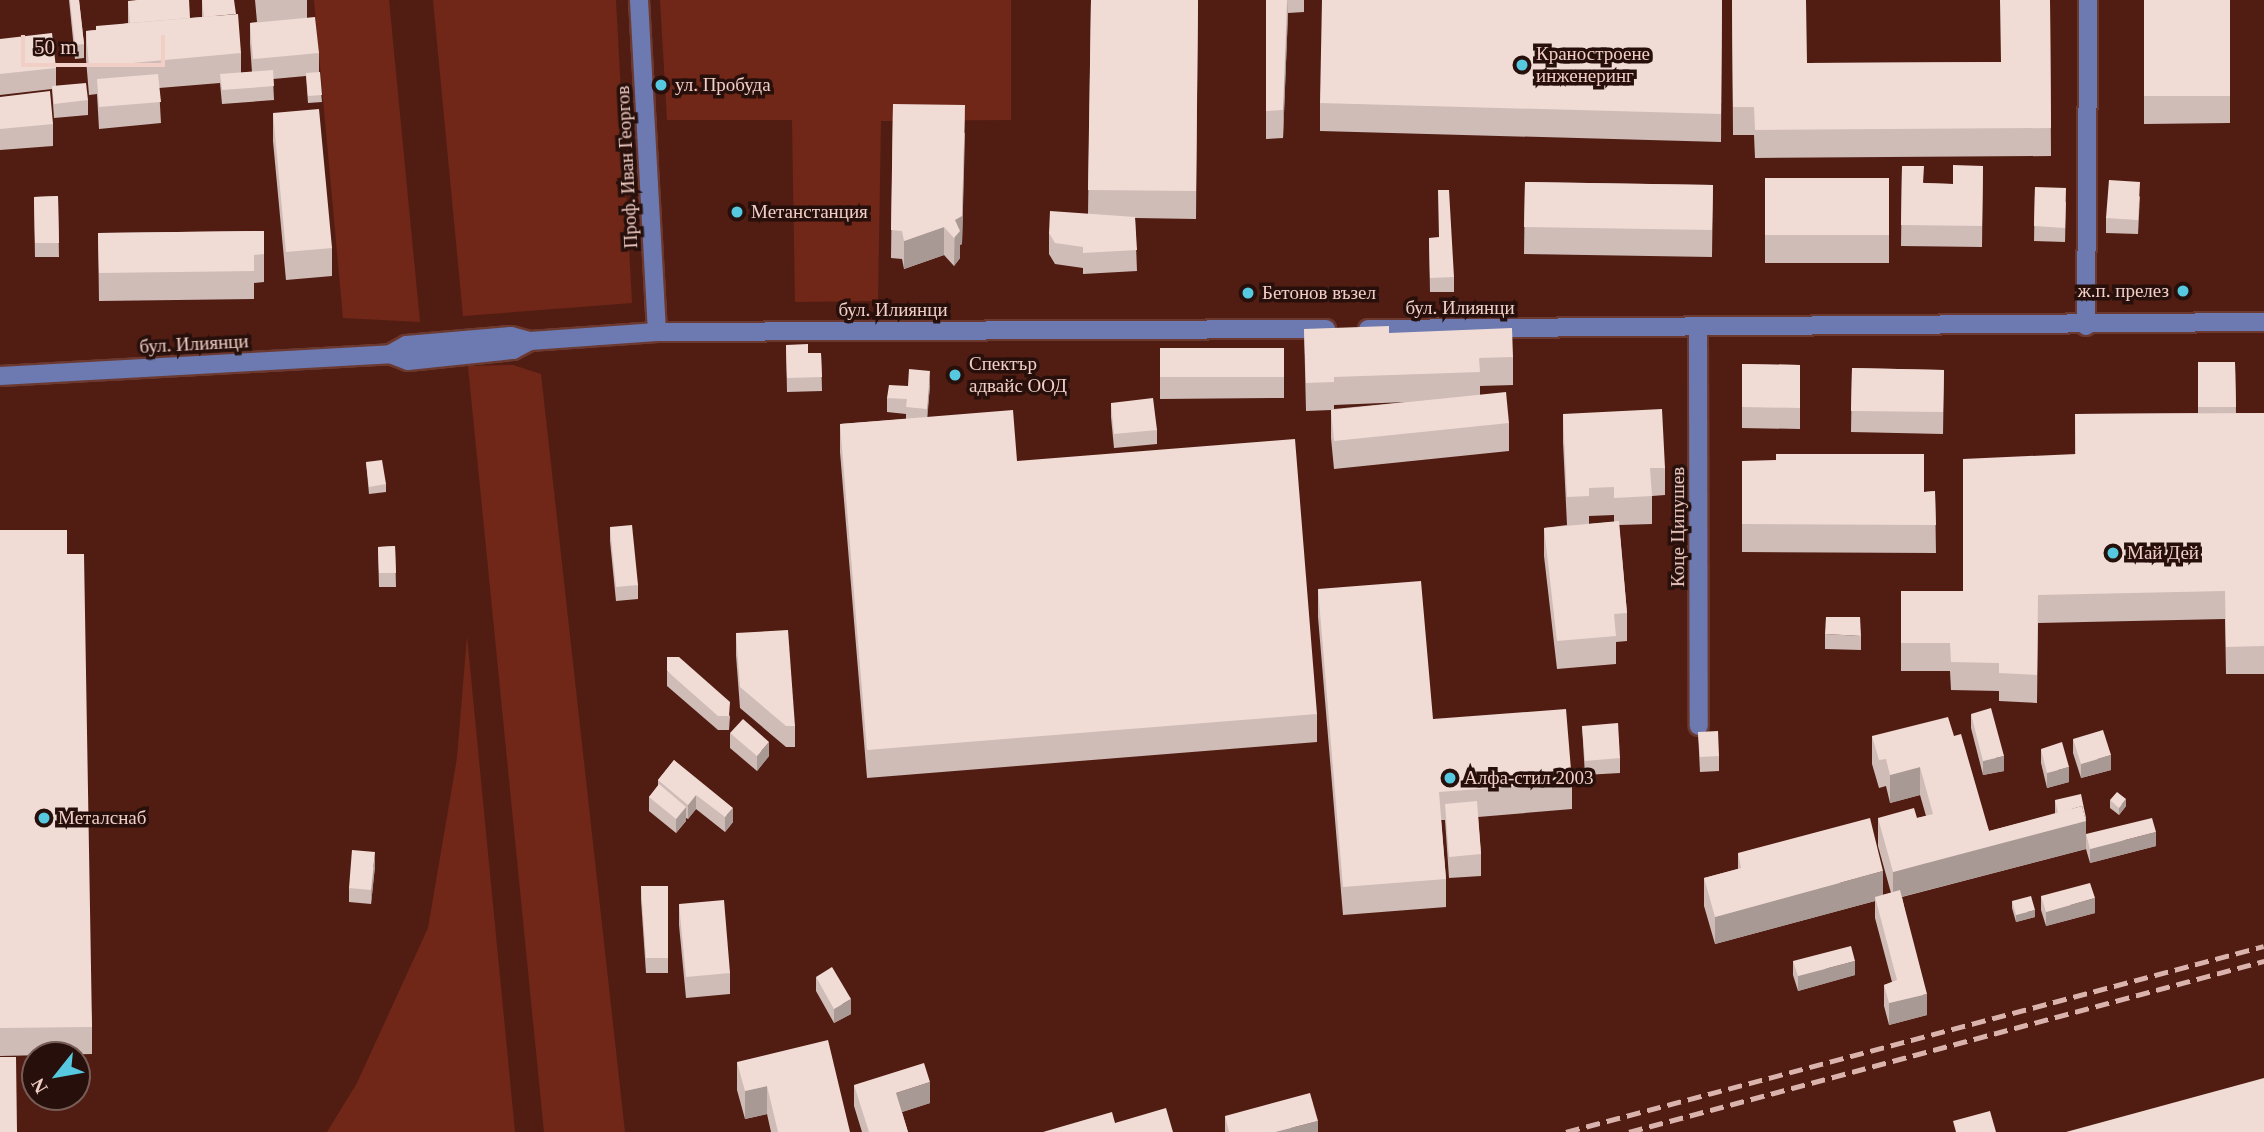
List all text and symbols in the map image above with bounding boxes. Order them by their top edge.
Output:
scale bar [24,21,168,65]
text: 50 m [34,35,77,59]
place label: Краностроене инженеринг [1536,43,1650,87]
marker: Краностроене инженеринг [1514,57,1530,73]
place label: ул. Пробуда [675,74,771,96]
marker: ул. Пробуда [653,77,669,93]
street label: Проф. Иван Георгов [611,85,643,249]
place label: Метанстанция [751,201,868,223]
marker: Метанстанция [729,204,745,220]
place label: ж.п. прелез [2078,280,2169,302]
place label: Бетонов възел [1262,282,1376,304]
marker: ж.п. прелез [2175,283,2191,299]
marker: Бетонов възел [1240,285,1256,301]
street label: бул. Илиянци [1405,297,1515,319]
street label: бул. Илиянци [838,299,948,321]
street label: бул. Илиянци [139,330,249,358]
place label: Спектър адвайс ООД [969,353,1067,397]
marker: Спектър адвайс ООД [947,367,963,383]
street label: Коце Ципушев [1667,467,1689,587]
place label: Май Дей [2127,542,2199,564]
marker: Май Дей [2105,545,2121,561]
place label: Алфа-стил 2003 [1464,767,1593,789]
marker: Алфа-стил 2003 [1442,770,1458,786]
place label: Металснаб [58,807,146,829]
marker: Металснаб [36,810,52,826]
north arrow [21,1041,91,1111]
text: N [27,1075,52,1097]

